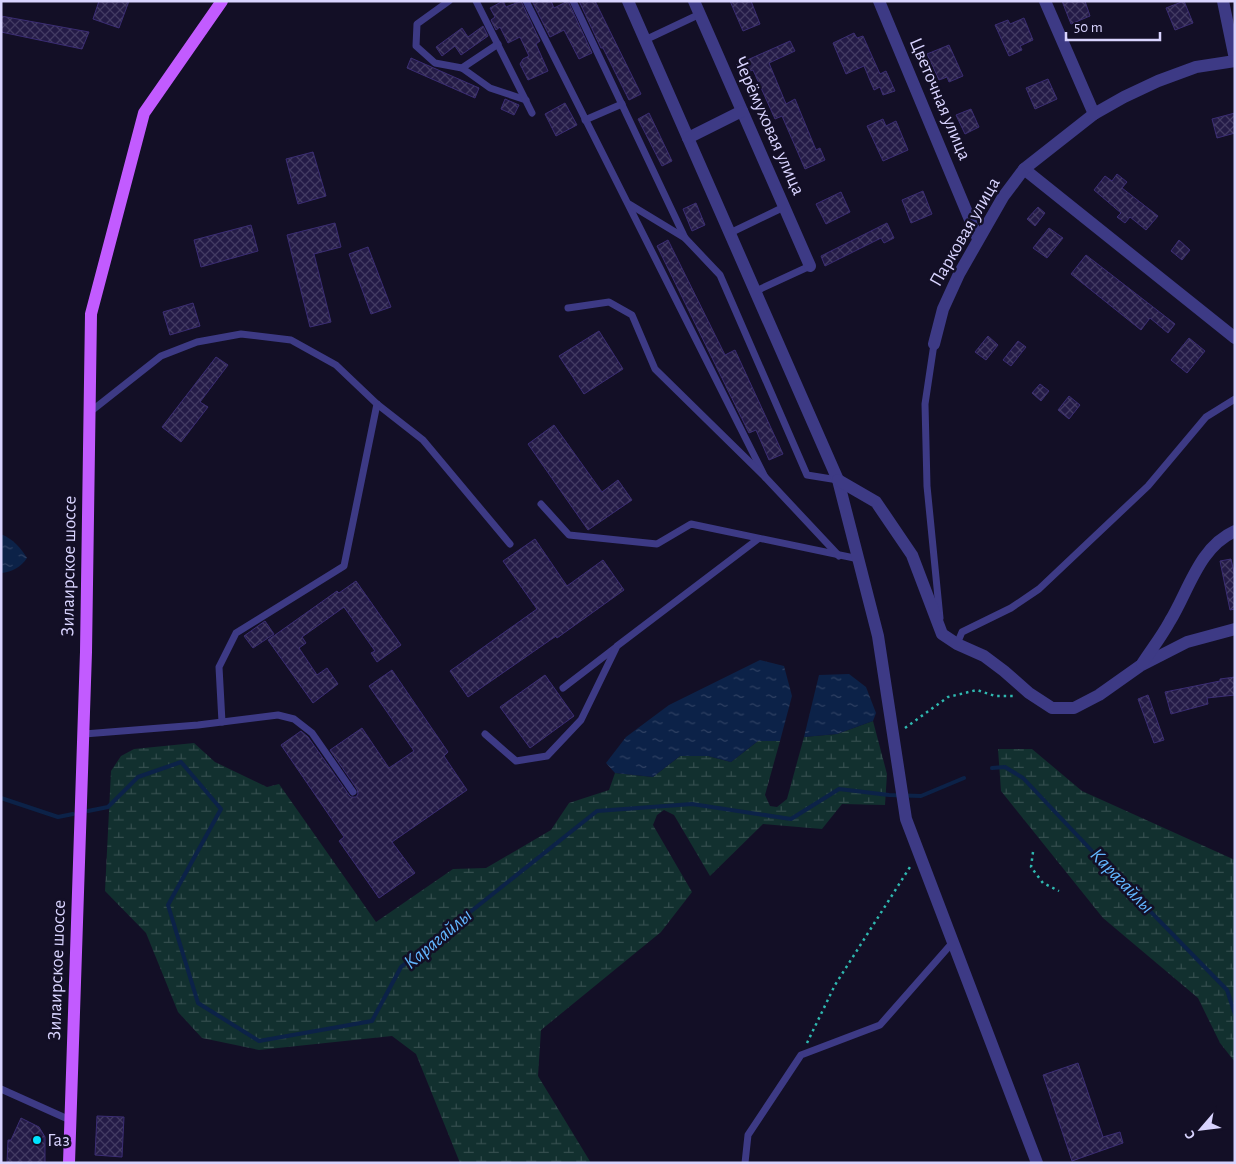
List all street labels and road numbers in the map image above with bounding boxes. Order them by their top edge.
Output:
street label: Цветочная улица [906,35,974,163]
street label: Черёмуховая улица [730,54,808,198]
street label: Парковая улица [926,174,1004,290]
street label: Зилаирское шоссе [58,496,80,636]
street label: Зилаирское шоссе [45,899,69,1041]

